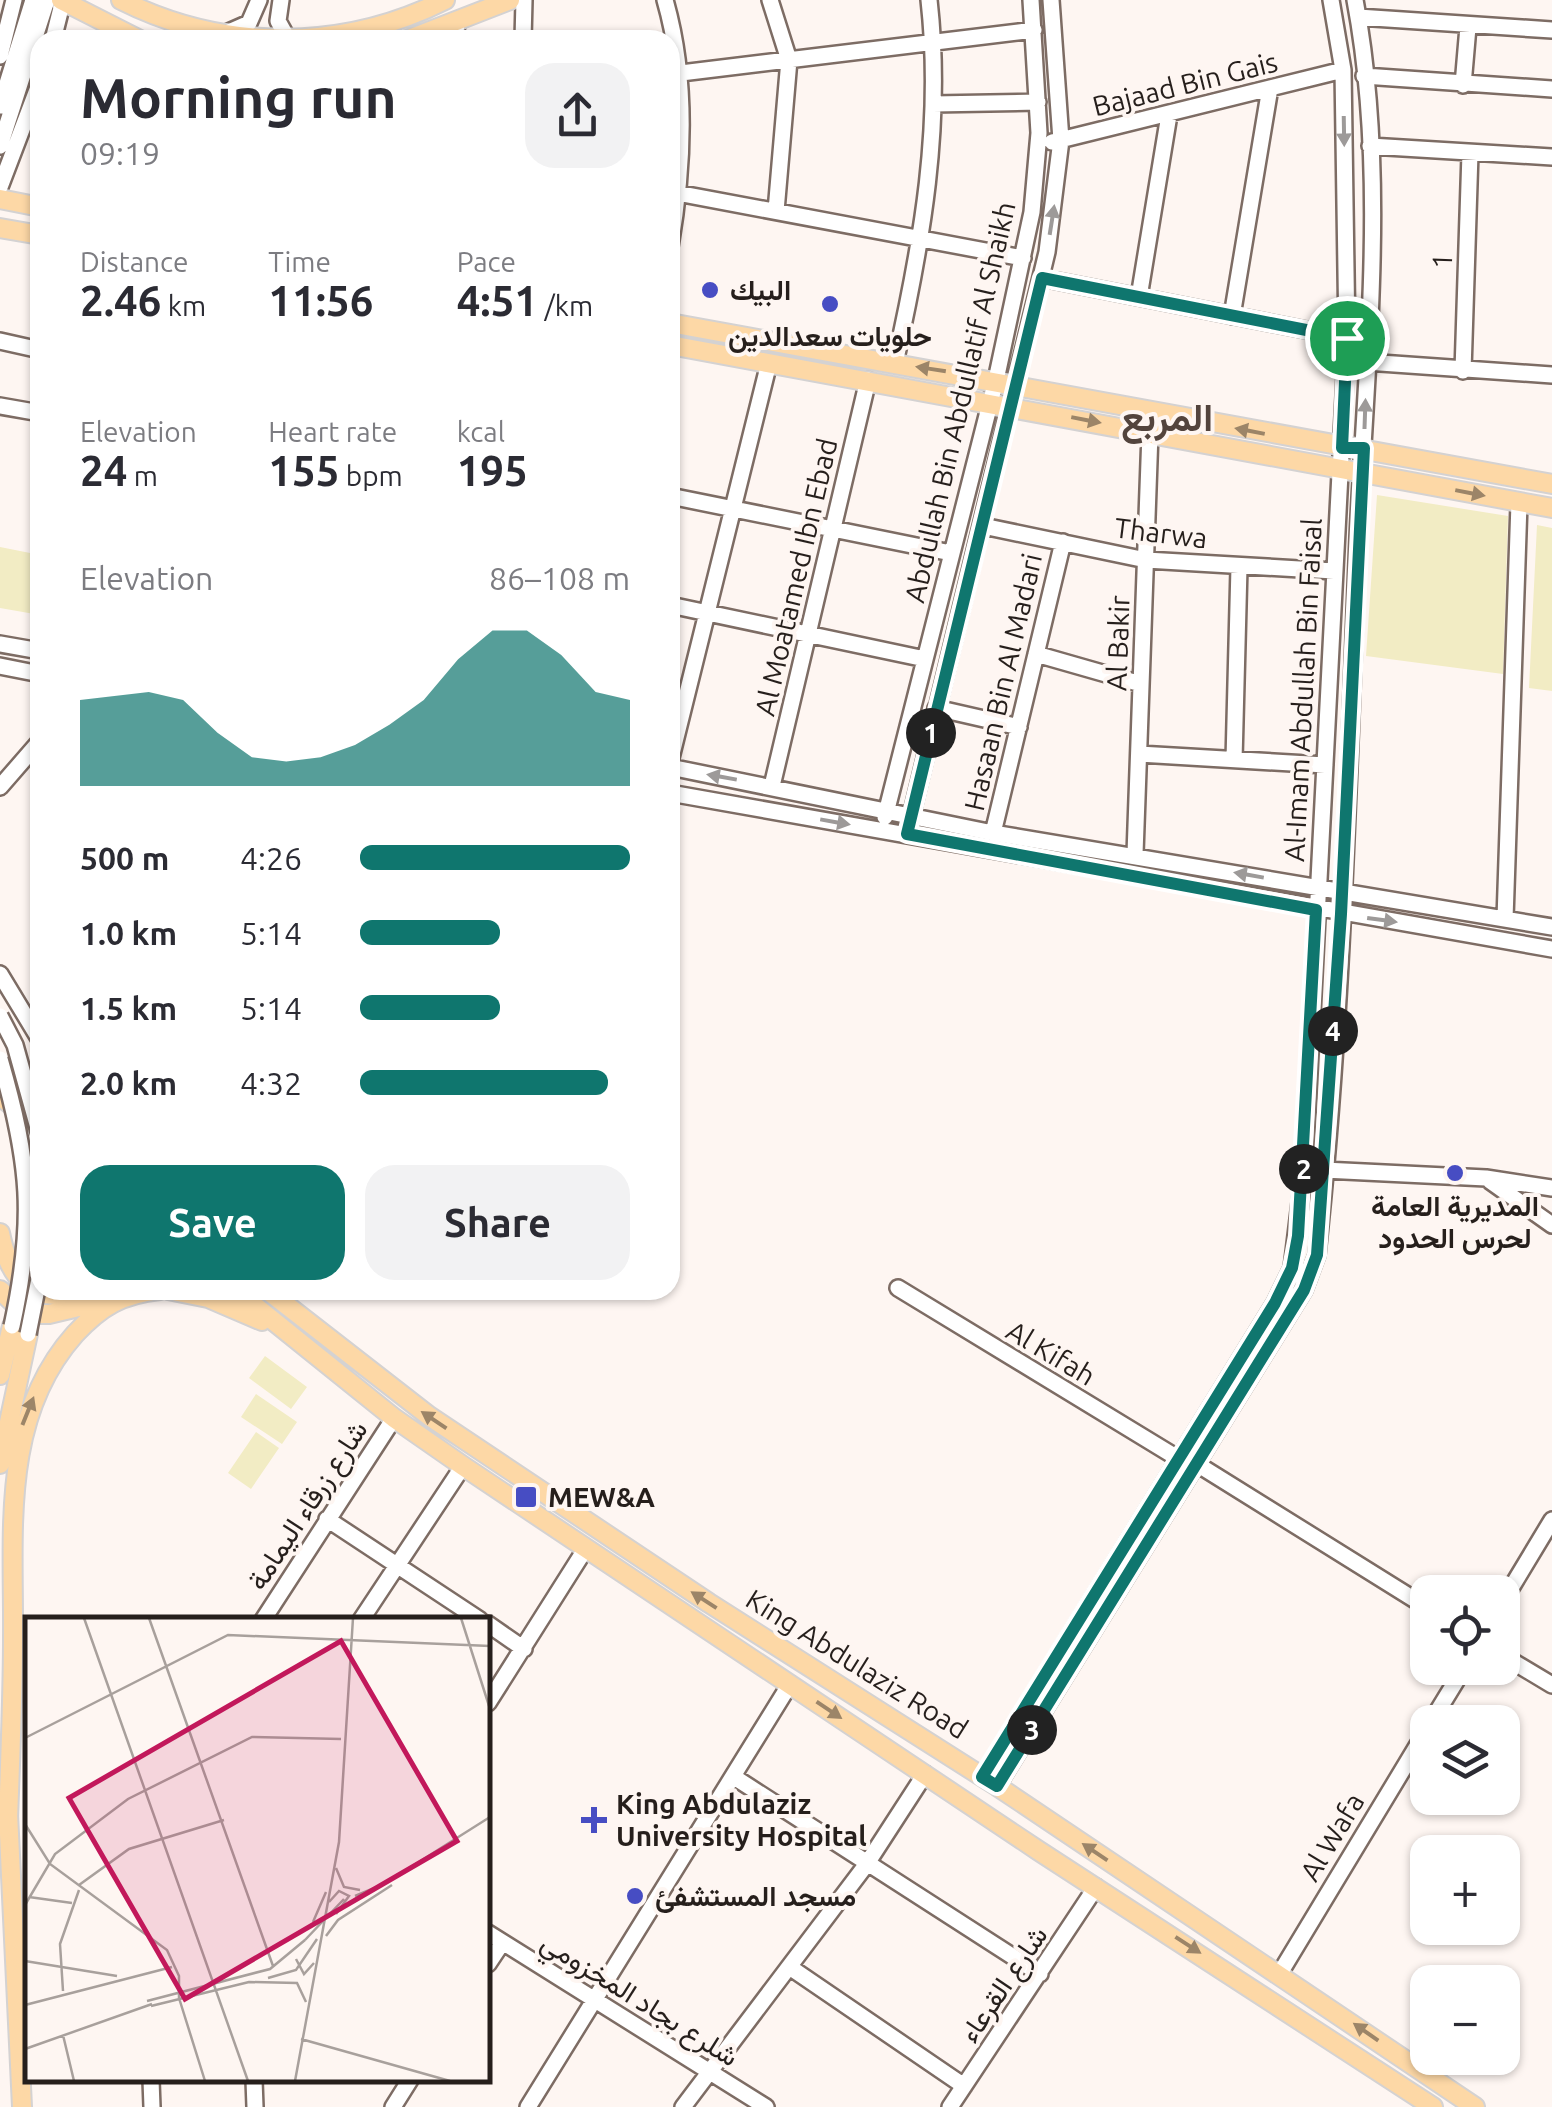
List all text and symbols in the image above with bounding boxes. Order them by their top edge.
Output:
street label: Bajaad Bin Gais [1089,46,1281,121]
button: share [525,63,630,168]
text: Morning run [80,67,397,128]
one-way arrow [1336,116,1352,148]
text: 09:19 [80,135,160,171]
street label: Abdullah Bin Abdullatif Al Shaikh [898,198,1021,605]
one-way arrow [1045,204,1060,236]
text: Distance [80,246,188,277]
text: Time [268,246,331,277]
text: Pace [457,246,516,277]
street label: 1 [1426,253,1457,269]
place label: البيك [730,274,791,307]
text: 2.46 [80,277,161,324]
text: 11:56 [268,277,373,324]
text: 4:51 [457,277,538,324]
marker: البيك [699,279,721,301]
text: km [161,290,206,321]
text: /km [538,290,593,321]
marker: حلويات سعدالدين [819,293,841,315]
pin [1305,296,1390,381]
icon: arrive [1320,311,1375,366]
place label: حلويات سعدالدين [728,320,932,354]
one-way arrow [914,361,946,376]
district label: المربع [1121,396,1213,444]
one-way arrow [1357,398,1373,430]
one-way arrow [1070,412,1101,428]
text: Elevation [80,416,197,447]
text: Heart rate [268,416,397,447]
text: kcal [457,416,505,447]
one-way arrow [1233,423,1265,438]
street label: Al Moatamed Ibn Ebad [749,435,843,719]
text: 24 [80,447,127,494]
text: 155 [268,447,339,494]
text: 195 [457,447,528,494]
text: m [127,460,158,491]
text: bpm [339,460,403,491]
one-way arrow [1455,486,1486,502]
street label: Tharwa [1113,511,1209,554]
street label: Al-Imam Abdullah Bin Faisal [1278,517,1327,863]
street label: Hasaan Bin Al Madari [958,550,1047,814]
text: Elevation [80,560,213,596]
text: 86–108 m [489,560,630,596]
street label: Al Bakir [1100,594,1135,691]
pin: 1 [906,708,956,758]
text: 1 [923,717,939,748]
one-way arrow [706,768,737,784]
one-way arrow [820,815,851,830]
text: 500 m [80,840,169,876]
text: 4:26 [240,840,302,876]
one-way arrow [1233,867,1264,883]
one-way arrow [1366,913,1398,929]
text: 1.0 km [80,915,177,951]
text: 5:14 [240,915,302,951]
text: 1.5 km [80,990,177,1026]
text: 5:14 [240,990,302,1026]
pin: 4 [1308,1006,1358,1056]
text: 4 [1325,1015,1341,1046]
text: 2.0 km [80,1065,177,1101]
text: 4:32 [240,1065,302,1101]
pin: 2 [1279,1144,1329,1194]
text: 2 [1296,1153,1312,1184]
marker: المديرية العامة لحرس الحدود [1444,1162,1466,1184]
button: Save [80,1165,345,1280]
button: Share [365,1165,630,1280]
place label: المديرية العامة لحرس الحدود [1371,1190,1539,1256]
street label: Al Kifah [1002,1314,1101,1391]
one-way arrow [21,1396,37,1426]
one-way arrow [420,1411,447,1429]
street label: شارع زرقاء اليمامة [240,1415,376,1597]
place label: MEW&A [548,1481,655,1512]
marker: MEW&A [513,1484,539,1510]
map controls [1410,1575,1520,2075]
button: locate [1410,1575,1520,1685]
street label: King Abdulaziz Road [741,1583,974,1744]
one-way arrow [691,1591,718,1609]
inset map [25,1617,490,2082]
one-way arrow [815,1700,842,1719]
pin: 3 [1007,1705,1057,1755]
button: layers [1410,1705,1520,1815]
text: 3 [1024,1714,1040,1745]
street label: Al Wafa [1293,1787,1370,1886]
place label: King Abdulaziz University Hospital [616,1788,867,1851]
marker: King Abdulaziz University Hospital [581,1807,607,1833]
button: + [1410,1835,1520,1945]
one-way arrow [1081,1843,1108,1862]
place label: مسجد المستشفئ [655,1880,856,1913]
marker: مسجد المستشفئ [624,1885,646,1907]
street label: شارع القرعاء [953,1920,1056,2050]
street label: شلرع بجاد المخزومي [532,1925,744,2078]
one-way arrow [1175,1936,1202,1954]
button: − [1410,1965,1520,2075]
one-way arrow [1352,2023,1379,2042]

